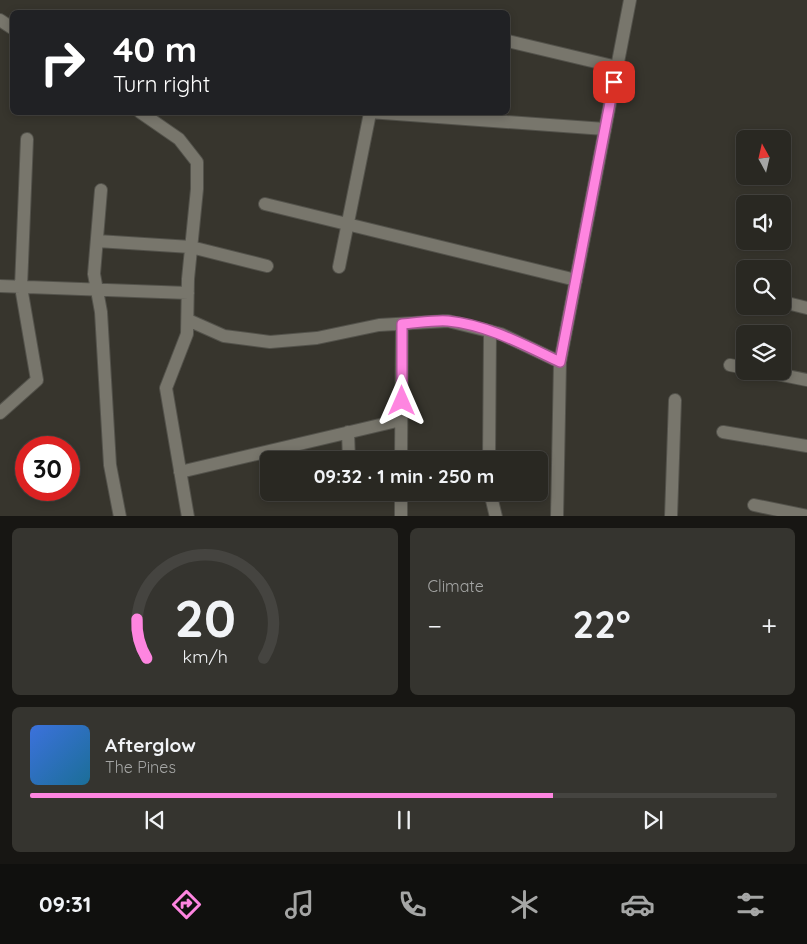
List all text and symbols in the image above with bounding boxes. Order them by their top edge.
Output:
text: 40 m [113,27,197,71]
icon: right [30,30,95,95]
pin [593,61,635,103]
icon: arrive [600,68,628,96]
text: Turn right [113,70,210,98]
north arrow [736,130,791,185]
map controls [736,130,791,380]
button: sound [736,195,791,250]
button: search [736,260,791,315]
button: layers [736,325,791,380]
position arrow [375,374,427,426]
speed limit sign: 30 [15,436,80,501]
text: 09:32 · 1 min · 250 m [314,464,494,488]
text: Climate [428,576,484,596]
text: 20 [174,585,236,650]
text: 22° [573,600,631,648]
text: − [428,608,442,643]
text: + [761,608,777,643]
text: km/h [182,645,227,667]
text: Afterglow [105,733,196,757]
text: The Pines [105,757,176,777]
icon: previous [141,806,169,834]
icon: pause [390,806,418,834]
icon: next [639,806,667,834]
icon: directions [169,887,204,922]
icon: music [282,887,317,922]
icon: phone [395,887,430,922]
icon: climate [507,887,542,922]
icon: car [620,887,655,922]
icon: filters [733,887,768,922]
text: 09:31 [39,890,91,918]

